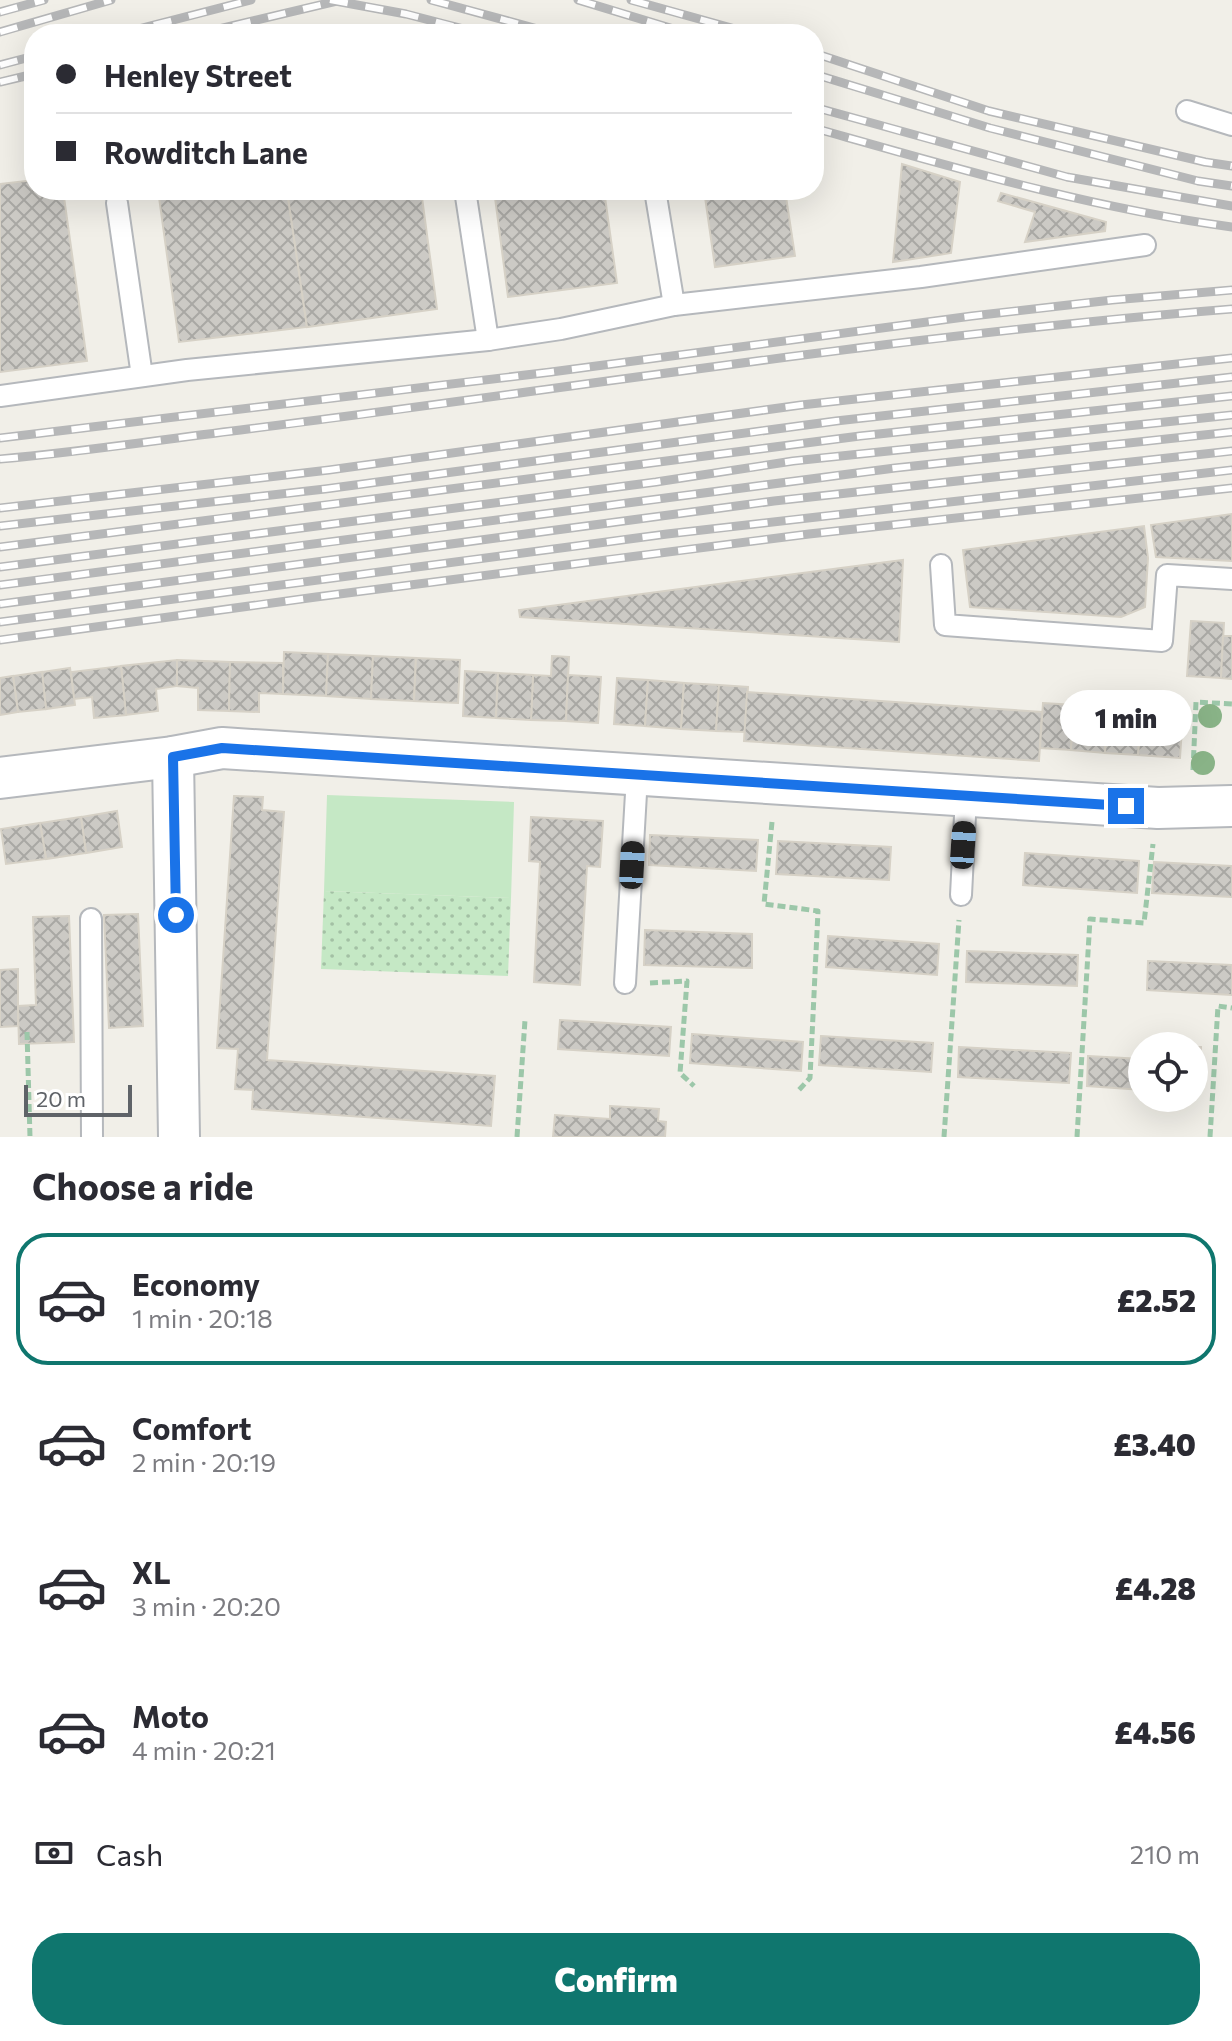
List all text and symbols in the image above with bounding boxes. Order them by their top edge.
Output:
text: Henley Street [104,56,292,93]
text: Rowditch Lane [104,133,308,170]
callout: 1 min [1060,690,1192,746]
text: 1 min [1095,702,1157,733]
route end [1108,788,1144,824]
car [949,820,977,870]
car [619,840,645,890]
route start [158,897,194,933]
map controls [1128,1032,1208,1112]
button: locate [1128,1032,1208,1112]
scale bar [24,1081,132,1117]
text: 20 m [36,1085,86,1112]
text: Choose a ride [32,1163,253,1207]
icon: car [36,1263,108,1335]
text: Economy [132,1265,260,1302]
text: £2.52 [1117,1281,1196,1318]
text: 1 min · 20:18 [132,1302,273,1333]
icon: car [36,1407,108,1479]
text: Comfort [132,1409,251,1446]
text: £3.40 [1113,1425,1196,1462]
text: 2 min · 20:19 [132,1446,276,1477]
icon: car [36,1551,108,1623]
text: XL [132,1553,171,1590]
text: £4.28 [1115,1569,1196,1606]
text: 3 min · 20:20 [132,1590,281,1621]
icon: car [36,1695,108,1767]
text: Moto [132,1697,209,1734]
text: £4.56 [1114,1713,1196,1750]
text: 4 min · 20:21 [132,1734,276,1765]
icon: cash [32,1831,76,1875]
text: Cash [96,1835,163,1872]
text: 210 m [1130,1838,1200,1869]
button: Confirm [32,1933,1200,2025]

